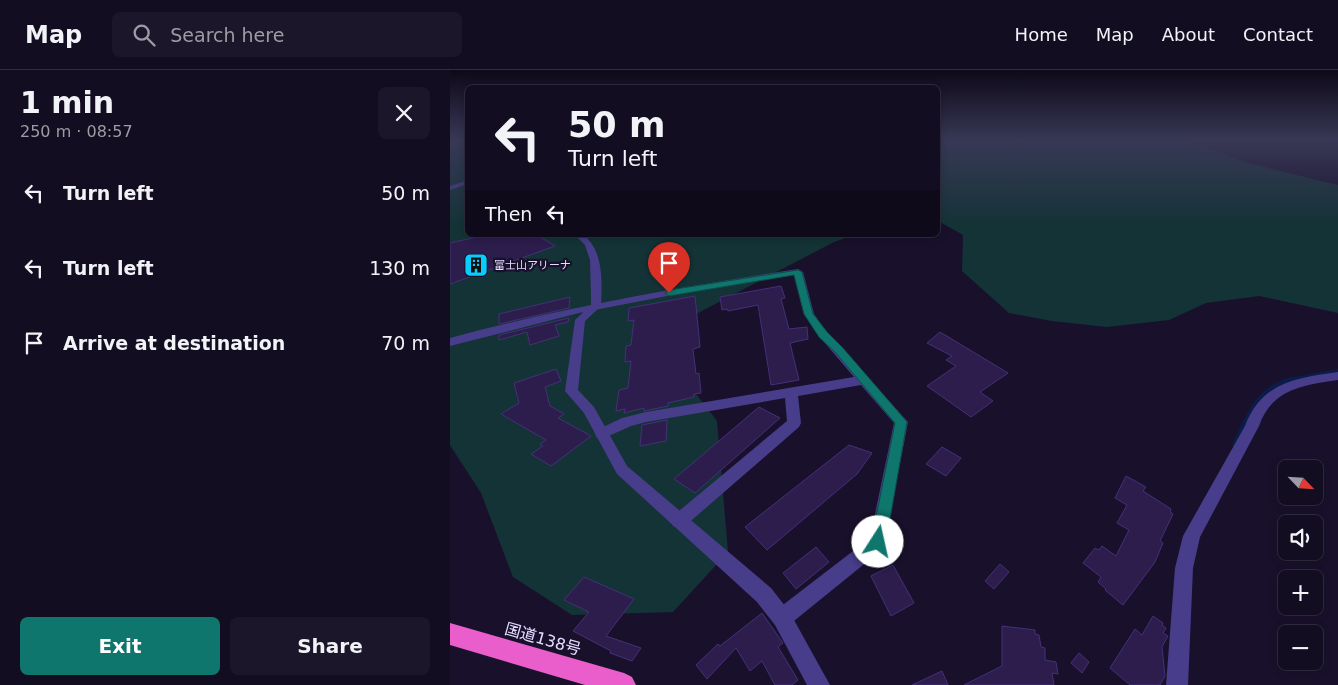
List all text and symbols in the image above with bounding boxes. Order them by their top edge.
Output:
search box [112,12,462,57]
text: Map [25,21,82,49]
icon: search [130,21,158,49]
text: Search here [170,24,284,46]
text: Home [1015,24,1068,45]
text: Map [1096,24,1134,45]
text: About [1162,24,1215,45]
text: Contact [1243,24,1313,45]
text: 1 min [20,85,114,120]
button: close [378,87,430,139]
icon: left [485,105,550,170]
text: 50 m [568,105,665,145]
text: 250 m · 08:57 [20,122,133,141]
text: Turn left [568,146,657,171]
icon: left [20,179,48,207]
text: Turn left [63,182,154,204]
text: 50 m [381,182,430,204]
icon: left [542,200,570,228]
text: Then [485,203,532,225]
pin [648,242,690,293]
icon: arrive [655,249,683,277]
building icon: 富士山アリーナ [463,252,489,278]
icon: left [20,254,48,282]
text: Turn left [63,257,154,279]
text: 130 m [369,257,430,279]
place label: 富士山アリーナ [494,259,571,272]
icon: arrive [20,329,48,357]
text: Arrive at destination [63,332,285,354]
text: 70 m [381,332,430,354]
north arrow [1278,460,1322,505]
map controls [1278,460,1323,670]
position arrow [851,515,903,567]
button: sound [1278,515,1323,560]
button: + [1278,570,1323,615]
button: Exit [20,617,220,675]
button: Share [230,617,430,675]
street label: 国道138号 [503,619,583,659]
button: − [1278,625,1323,670]

